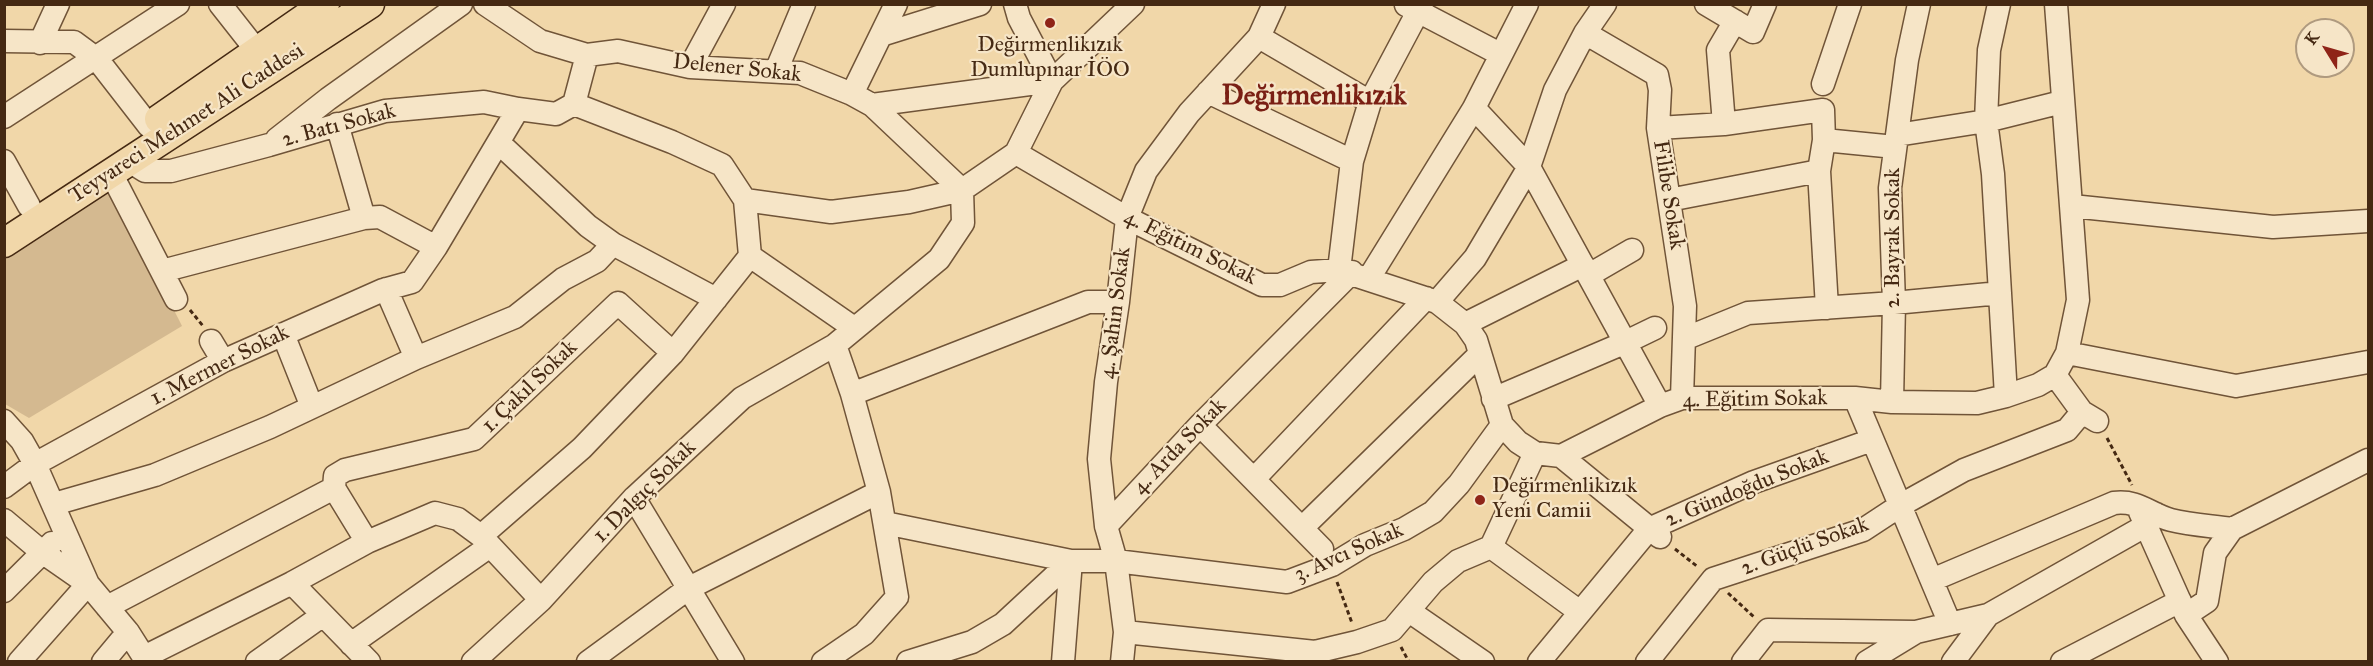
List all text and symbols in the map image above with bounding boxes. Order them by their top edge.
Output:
marker: Değirmenlikızık Dumlupınar İÖO [1043,16,1057,30]
north arrow [2295,18,2355,78]
text: K [2301,28,2323,48]
place label: Değirmenlikızık Dumlupınar İÖO [970,33,1130,84]
street label: Teyyareci Mehmet Ali Caddesi [65,38,309,210]
street label: Delener Sokak [671,49,803,89]
district label: Değirmenlikızık [1222,80,1406,114]
street label: 2. Batı Sokak [279,98,399,154]
street label: Filibe Sokak [1646,138,1690,252]
street label: 2. Bayrak Sokak [1881,168,1907,308]
street label: 4. Eğitim Sokak [1119,204,1261,292]
street label: 4. Şahin Sokak [1095,246,1137,380]
street label: 1. Mermer Sokak [146,320,294,412]
street label: 1. Çakıl Sokak [477,335,583,439]
street label: 4. Eğitim Sokak [1682,386,1828,414]
street label: 4. Arda Sokak [1128,393,1232,501]
street label: 1. Dalgıç Sokak [588,435,702,549]
street label: 2. Gündoğdu Sokak [1661,444,1833,534]
place label: Değirmenlikızık Yeni Camii [1492,474,1637,526]
marker: Değirmenlikızık Yeni Camii [1473,493,1487,507]
street label: 2. Güçlü Sokak [1738,512,1872,582]
street label: 3. Avcı Sokak [1291,517,1407,589]

